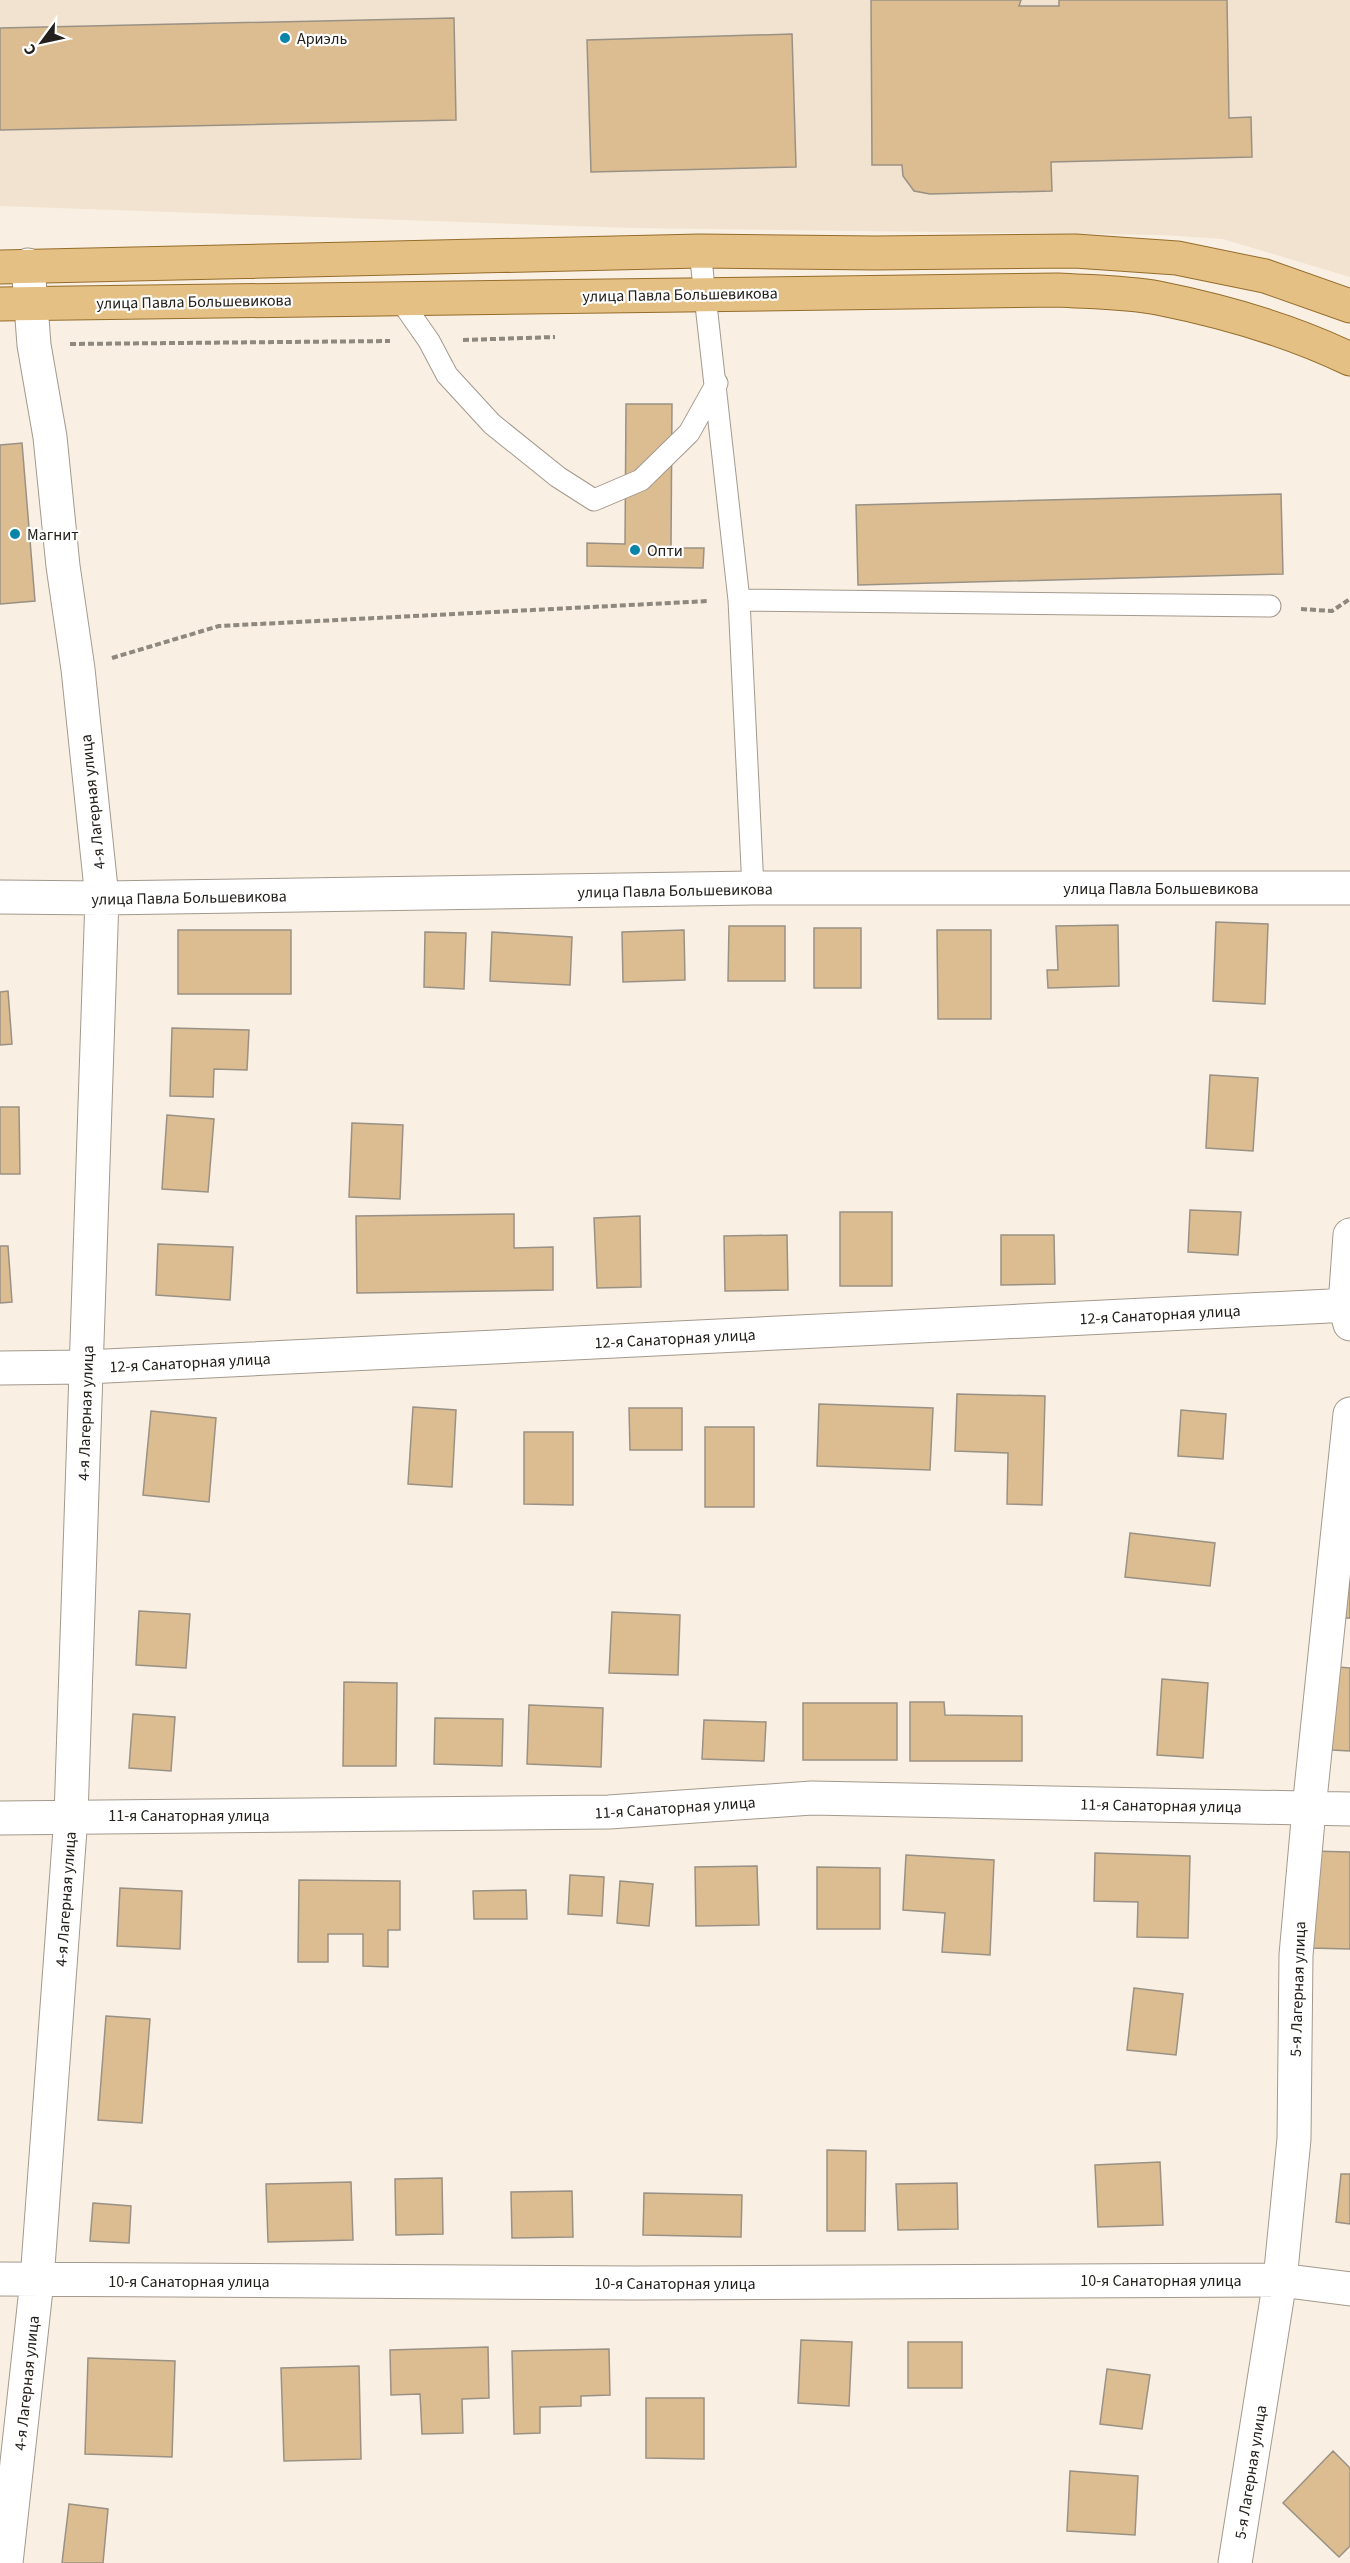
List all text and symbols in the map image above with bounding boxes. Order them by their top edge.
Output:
north arrow [12,12,72,72]
place label: Ариэль [297,28,347,50]
marker: Ариэль [278,31,292,45]
text: С [18,40,42,60]
street label: улица Павла Большевикова [582,282,778,308]
street label: улица Павла Большевикова [96,289,292,315]
place label: Магнит [27,524,79,546]
marker: Магнит [8,527,22,541]
place label: Опти [647,540,683,562]
marker: Опти [628,543,642,557]
street label: 4-я Лагерная улица [75,733,111,870]
street label: улица Павла Большевикова [577,878,773,904]
street label: улица Павла Большевикова [1063,878,1259,900]
street label: улица Павла Большевикова [91,885,287,911]
street label: 12-я Санаторная улица [1079,1300,1241,1330]
street label: 12-я Санаторная улица [594,1324,756,1354]
street label: 4-я Лагерная улица [73,1345,99,1481]
street label: 12-я Санаторная улица [109,1348,271,1378]
street label: 11-я Санаторная улица [594,1791,756,1825]
street label: 11-я Санаторная улица [1080,1794,1242,1818]
street label: 11-я Санаторная улица [108,1805,270,1827]
street label: 4-я Лагерная улица [50,1831,82,1967]
street label: 5-я Лагерная улица [1285,1921,1311,2057]
street label: 10-я Санаторная улица [1080,2270,1242,2292]
street label: 10-я Санаторная улица [108,2271,270,2293]
street label: 10-я Санаторная улица [594,2273,756,2295]
street label: 4-я Лагерная улица [9,2315,45,2452]
street label: 5-я Лагерная улица [1230,2404,1272,2541]

